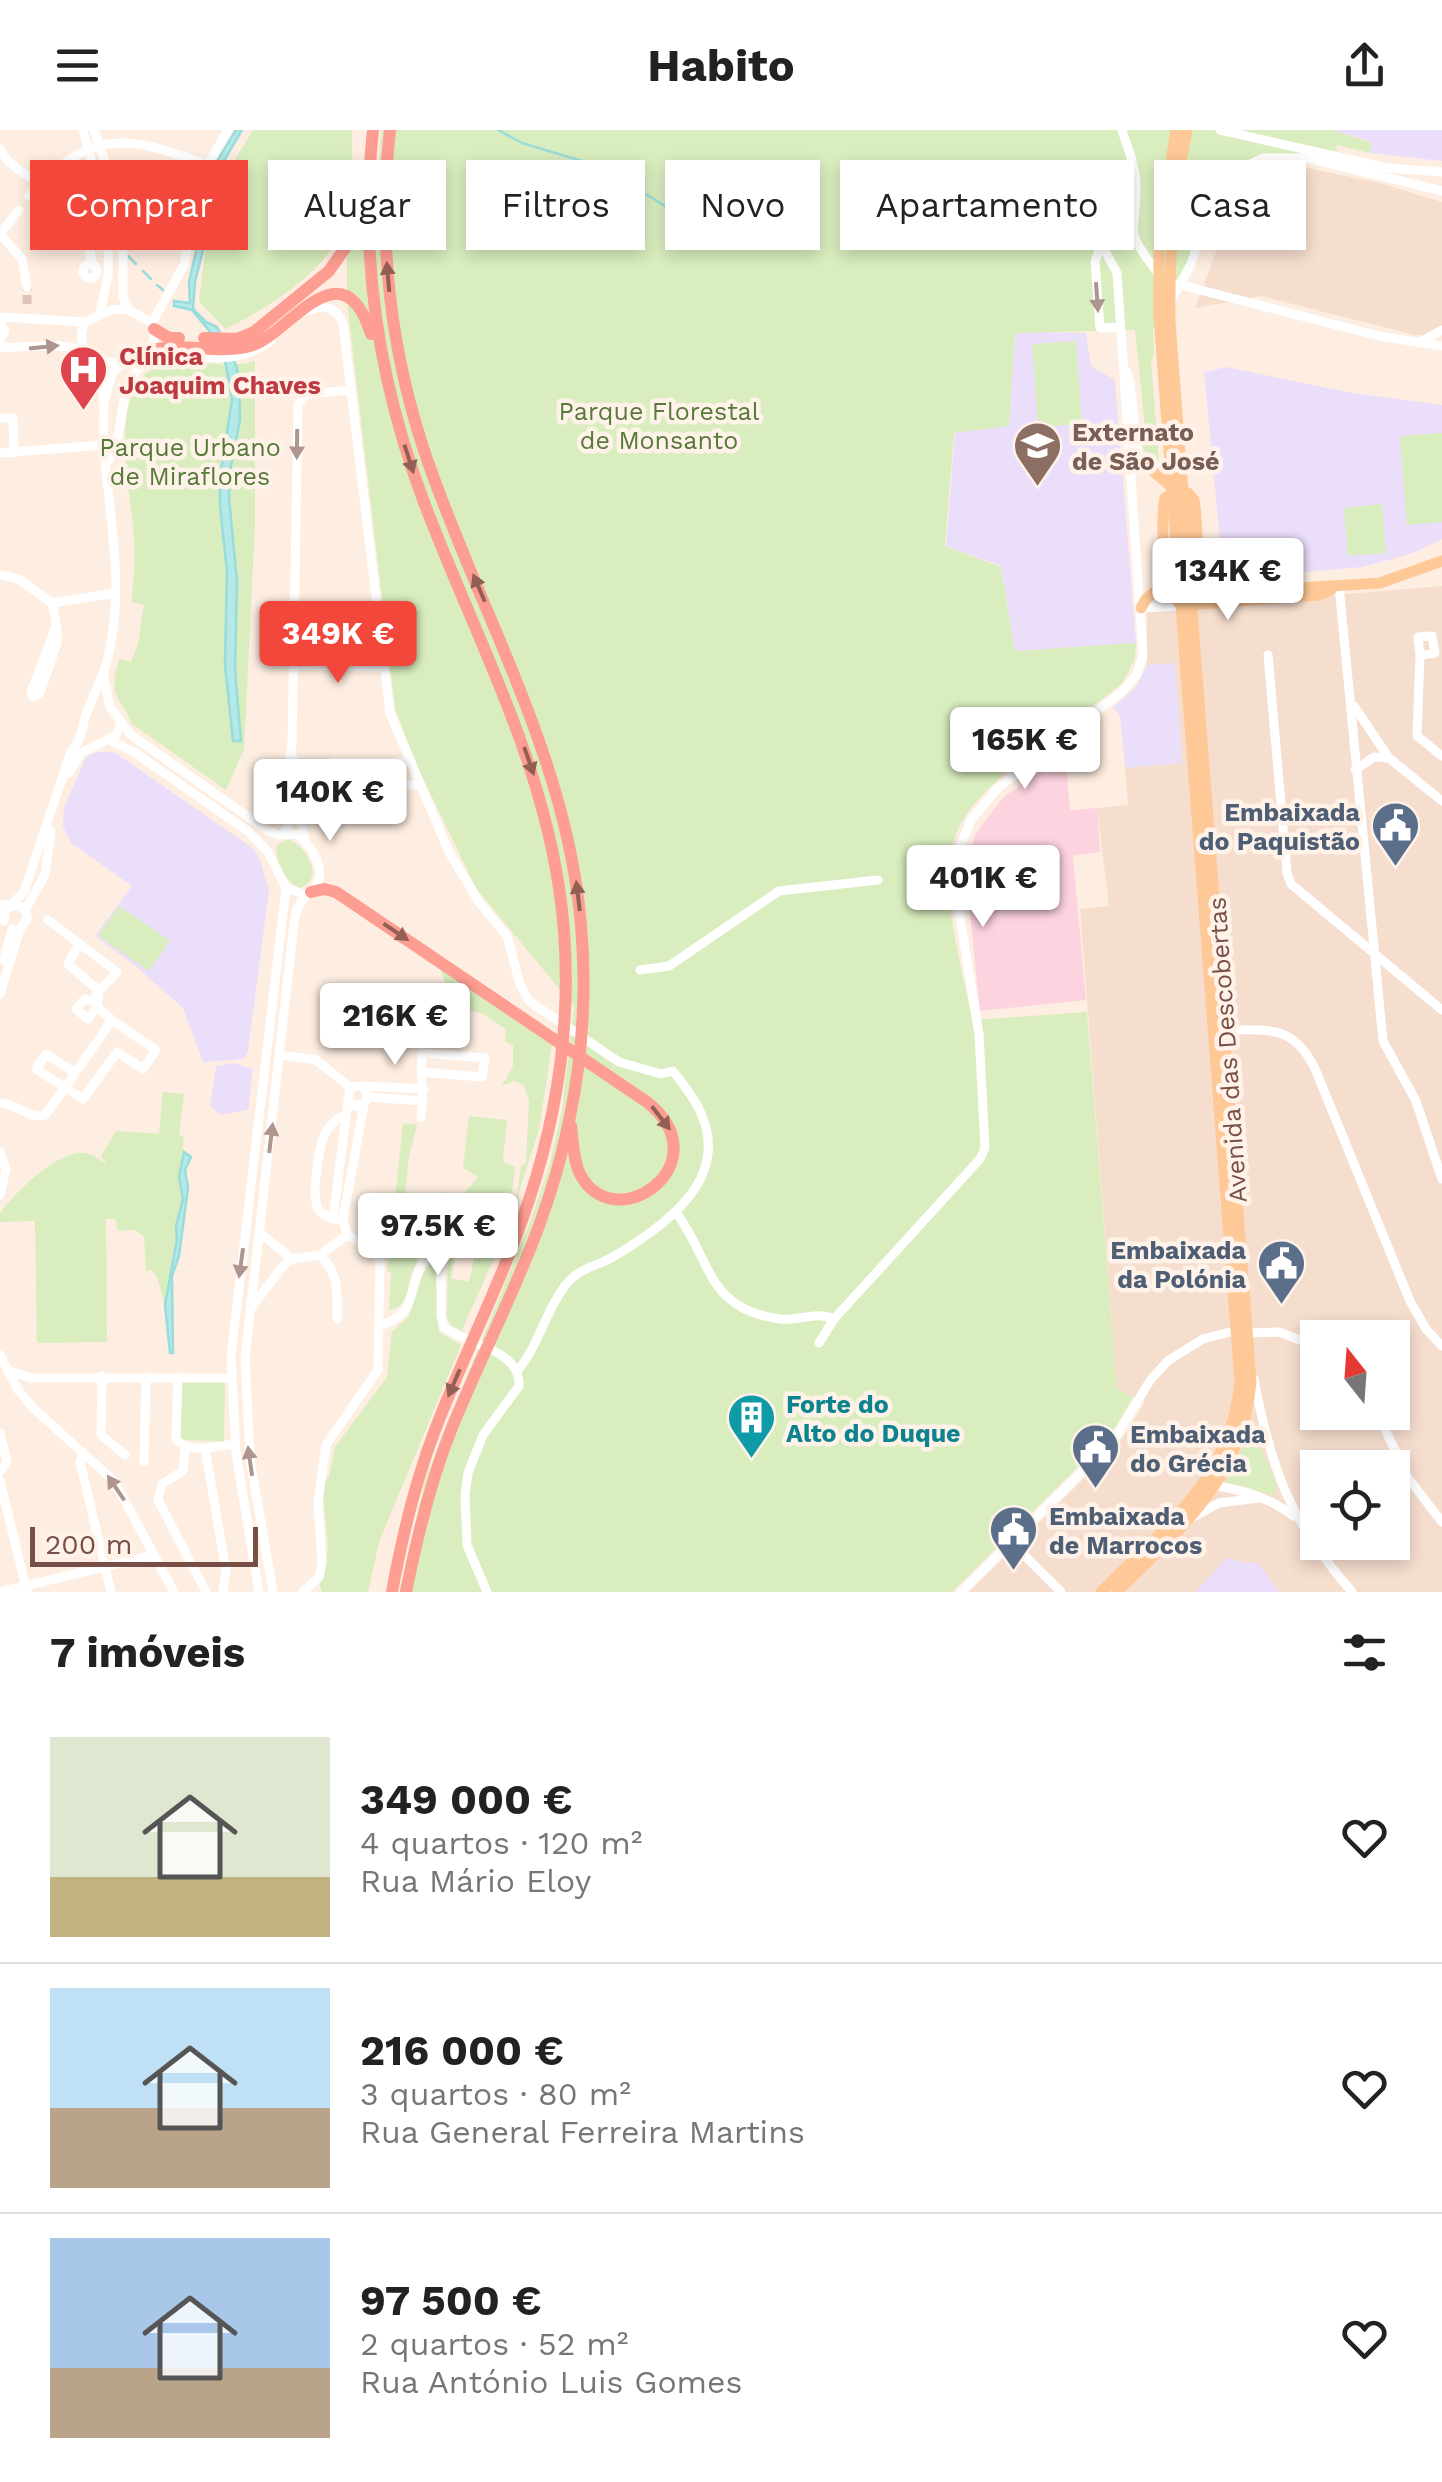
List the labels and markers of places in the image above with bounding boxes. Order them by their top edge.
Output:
place label: Clínica Joaquim Chaves [119,342,321,400]
hospital icon: Clínica Joaquim Chaves [58,344,110,412]
place label: Externato de São José [1072,418,1220,476]
school or university icon: Externato de São José [1011,420,1063,488]
pin: 134K € [1147,538,1309,623]
pin: 349K € [257,601,419,686]
pin: 165K € [944,707,1106,792]
pin: 140K € [249,759,411,844]
place label: Embaixada do Paquistão [1199,798,1361,856]
public building icon: Embaixada do Paquistão [1369,800,1421,868]
pin: 401K € [902,845,1064,930]
pin: 216K € [314,983,476,1068]
pin: 97.5K € [346,1193,530,1278]
place label: Embaixada da Polónia [1110,1236,1247,1294]
public building icon: Embaixada da Polónia [1255,1238,1307,1306]
place label: Forte do Alto do Duque [786,1390,961,1448]
building icon: Forte do Alto do Duque [725,1392,777,1460]
place label: Embaixada do Grécia [1130,1420,1266,1478]
public building icon: Embaixada do Grécia [1069,1422,1121,1490]
place label: Embaixada de Marrocos [1049,1502,1202,1560]
public building icon: Embaixada de Marrocos [988,1504,1040,1572]

